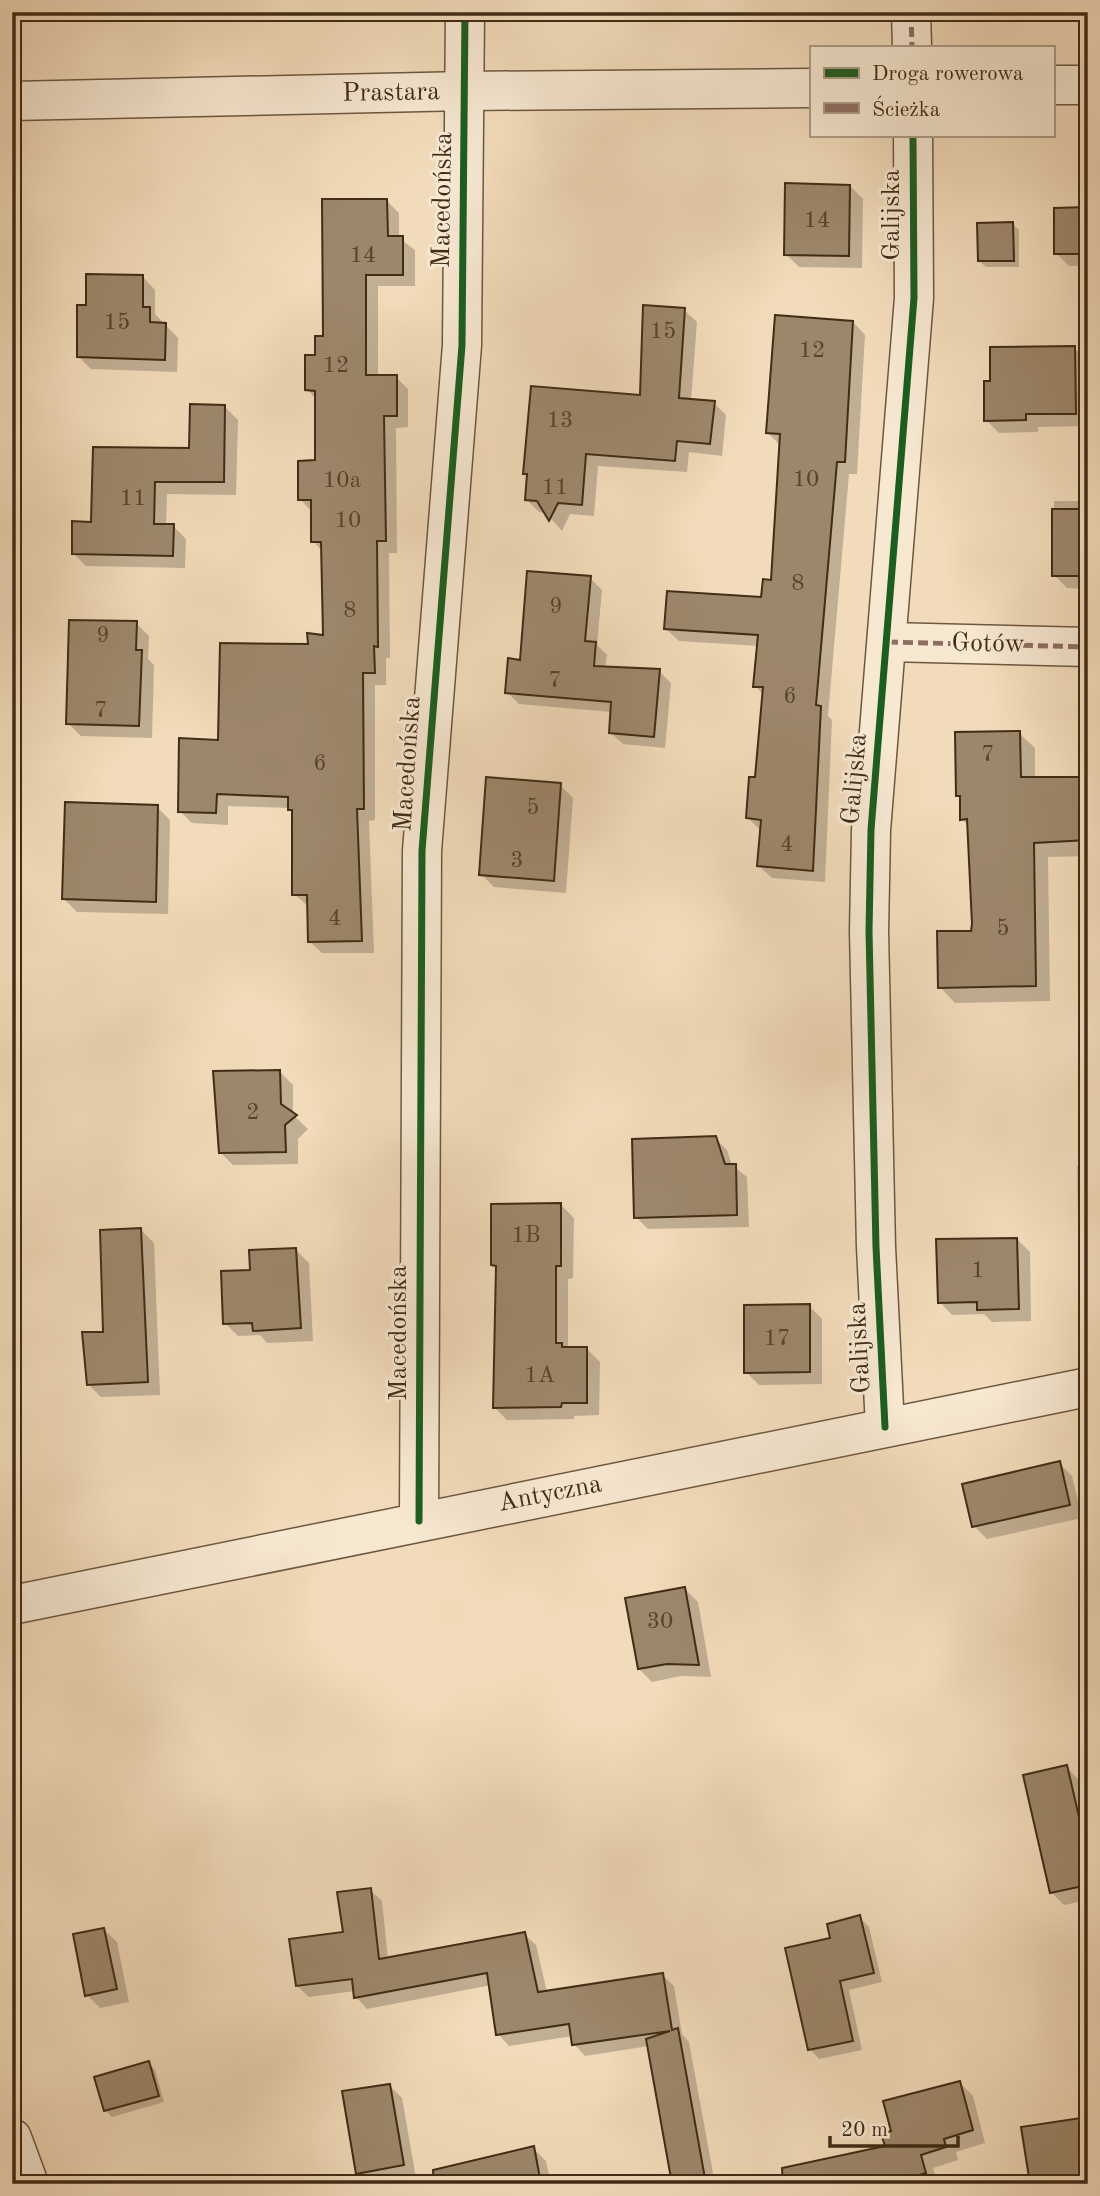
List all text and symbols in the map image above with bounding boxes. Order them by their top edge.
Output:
legend [810,46,1054,136]
text: Droga rowerowa [872,64,1023,85]
street label: Prastara [342,79,440,107]
text: Ścieżka [872,95,940,121]
street label: Macedońska [429,132,457,268]
street label: Galijska [879,169,905,261]
house number: 14 [804,209,830,232]
house number: 14 [350,244,376,267]
house number: 15 [104,311,130,334]
house number: 15 [650,320,676,343]
house number: 12 [799,339,825,362]
house number: 12 [323,354,349,377]
house number: 13 [547,409,573,432]
house number: 10 [793,468,819,491]
house number: 10a [323,469,361,492]
house number: 11 [542,476,568,499]
house number: 11 [120,487,146,510]
house number: 10 [335,509,361,532]
house number: 8 [791,572,805,595]
house number: 9 [549,595,563,618]
house number: 8 [343,599,357,622]
house number: 9 [96,624,110,647]
street label: Gotów [951,630,1025,658]
house number: 7 [548,669,562,692]
house number: 6 [783,685,797,708]
street label: Macedońska [390,695,426,833]
house number: 7 [94,699,108,722]
street label: Galijska [838,732,872,826]
house number: 7 [981,743,995,766]
house number: 6 [313,752,327,775]
house number: 5 [526,796,540,819]
house number: 4 [780,833,794,856]
house number: 3 [510,849,524,872]
house number: 4 [328,907,342,930]
house number: 5 [996,917,1010,940]
house number: 2 [246,1101,260,1124]
house number: 1B [511,1224,541,1247]
house number: 1 [971,1259,985,1282]
street label: Macedońska [386,1265,412,1401]
street label: Galijska [845,1301,875,1394]
house number: 17 [764,1327,790,1350]
house number: 1A [525,1364,556,1387]
street label: Antyczna [496,1471,604,1517]
house number: 30 [647,1610,673,1633]
scale bar [830,2105,958,2149]
text: 20 m [841,2120,888,2141]

